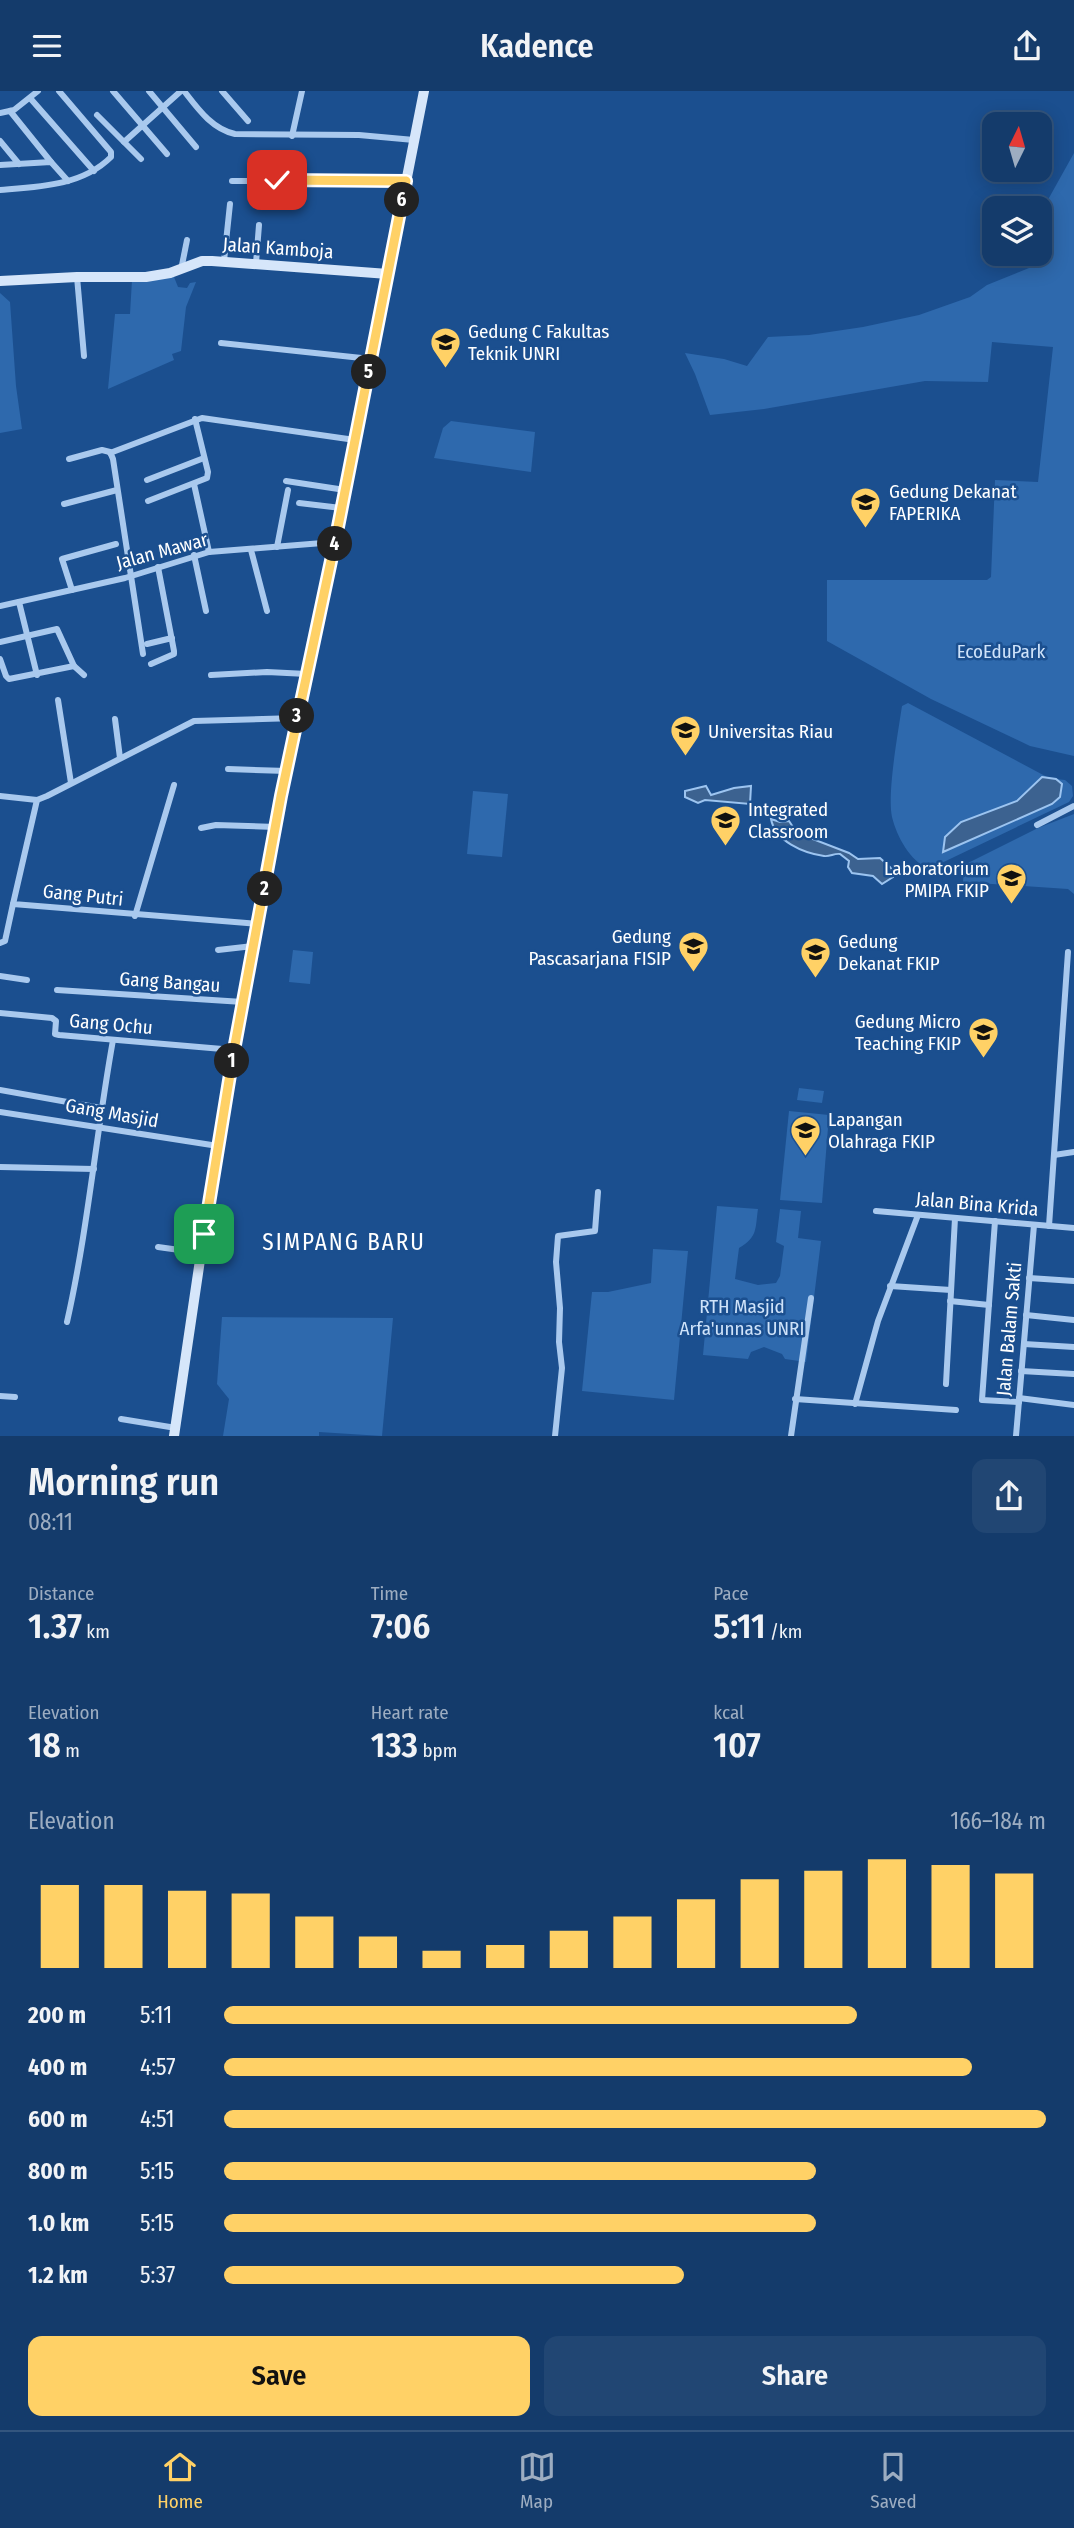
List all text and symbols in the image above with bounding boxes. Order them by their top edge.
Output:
icon: menu [28,27,66,65]
text: Kadence [480,27,594,65]
icon: share [1008,27,1046,65]
north arrow [982,112,1052,182]
map controls [982,112,1052,266]
pin [247,150,307,210]
icon: check [258,161,296,199]
pin: 6 [384,183,420,217]
text: 6 [397,188,406,211]
button: layers [982,196,1052,266]
street label: Jalan Kamboja [222,233,334,263]
place label: Gedung C Fakultas Teknik UNRI [468,320,609,365]
school or university icon: Gedung C Fakultas Teknik UNRI [428,325,462,369]
pin: 5 [352,355,386,389]
text: 5 [364,360,373,383]
place label: Gedung Dekanat FAPERIKA [889,480,1017,525]
school or university icon: Gedung Dekanat FAPERIKA [849,485,883,529]
pin: 4 [318,526,352,561]
street label: Jalan Mawar [114,528,211,574]
text: 4 [330,532,339,555]
park label: EcoEduPark [957,640,1045,663]
pin: 3 [280,699,314,733]
text: 3 [292,704,301,727]
school or university icon: Universitas Riau [668,714,702,758]
place label: Universitas Riau [708,720,833,743]
place label: Integrated Classroom [748,798,828,843]
school or university icon: Integrated Classroom [708,803,742,847]
place label: Laboratorium PMIPA FKIP [884,857,989,902]
school or university icon: Laboratorium PMIPA FKIP [995,862,1029,906]
pin: 2 [247,871,282,907]
text: 2 [260,877,269,900]
street label: Gang Putri [42,879,124,911]
place label: Gedung Pascasarjana FISIP [528,925,671,970]
school or university icon: Gedung Pascasarjana FISIP [677,930,711,974]
place label: Gedung Dekanat FKIP [838,930,940,975]
school or university icon: Gedung Dekanat FKIP [798,935,832,979]
street label: Gang Bangau [119,967,221,997]
street label: Gang Ochu [68,1009,154,1039]
place label: Gedung Micro Teaching FKIP [855,1010,961,1055]
school or university icon: Gedung Micro Teaching FKIP [967,1015,1001,1059]
pin: 1 [215,1044,250,1079]
text: 1 [227,1049,236,1072]
street label: Gang Masjid [64,1093,160,1133]
place label: Lapangan Olahraga FKIP [828,1108,935,1153]
school or university icon: Lapangan Olahraga FKIP [788,1113,822,1157]
street label: Jalan Bina Krida [915,1187,1039,1221]
pin [174,1204,234,1264]
icon: arrive [185,1215,223,1253]
district label: SIMPANG BARU [262,1228,426,1256]
street label: Jalan Balam Sakti [992,1261,1026,1397]
park label: RTH Masjid Arfa'unnas UNRI [680,1295,804,1340]
text: Morning run [28,1459,219,1505]
button: share [972,1459,1046,1533]
text: 08:11 [28,1508,73,1536]
text: Distance [28,1582,95,1605]
text: Time [371,1582,408,1605]
text: Pace [713,1582,749,1605]
text: 1.37 [28,1605,82,1647]
text: 7:06 [371,1605,430,1647]
text: 5:11 [713,1605,765,1647]
text: km [82,1620,110,1643]
text: /km [765,1620,802,1643]
text: Elevation [28,1701,100,1724]
text: Heart rate [371,1701,449,1724]
text: kcal [713,1701,744,1724]
text: 18 [28,1724,61,1766]
text: 133 [371,1724,418,1766]
text: 107 [713,1724,761,1766]
text: m [61,1739,80,1762]
text: bpm [418,1739,457,1762]
text: Elevation [28,1807,115,1835]
text: 166–184 m [950,1807,1046,1835]
text: 200 m [28,2001,86,2029]
text: 5:11 [140,2001,172,2029]
text: 400 m [28,2053,87,2081]
text: 4:57 [140,2053,176,2081]
text: 600 m [28,2105,87,2133]
text: 4:51 [140,2105,175,2133]
text: 800 m [28,2157,88,2185]
text: 5:15 [140,2157,174,2185]
text: 1.0 km [28,2209,89,2237]
text: 5:15 [140,2209,174,2237]
text: 1.2 km [28,2261,88,2289]
text: 5:37 [140,2261,175,2289]
button: Save [28,2336,530,2416]
button: Share [544,2336,1046,2416]
tab: Home [157,2448,203,2513]
tab: Map [518,2448,556,2513]
tab: Saved [870,2448,917,2513]

